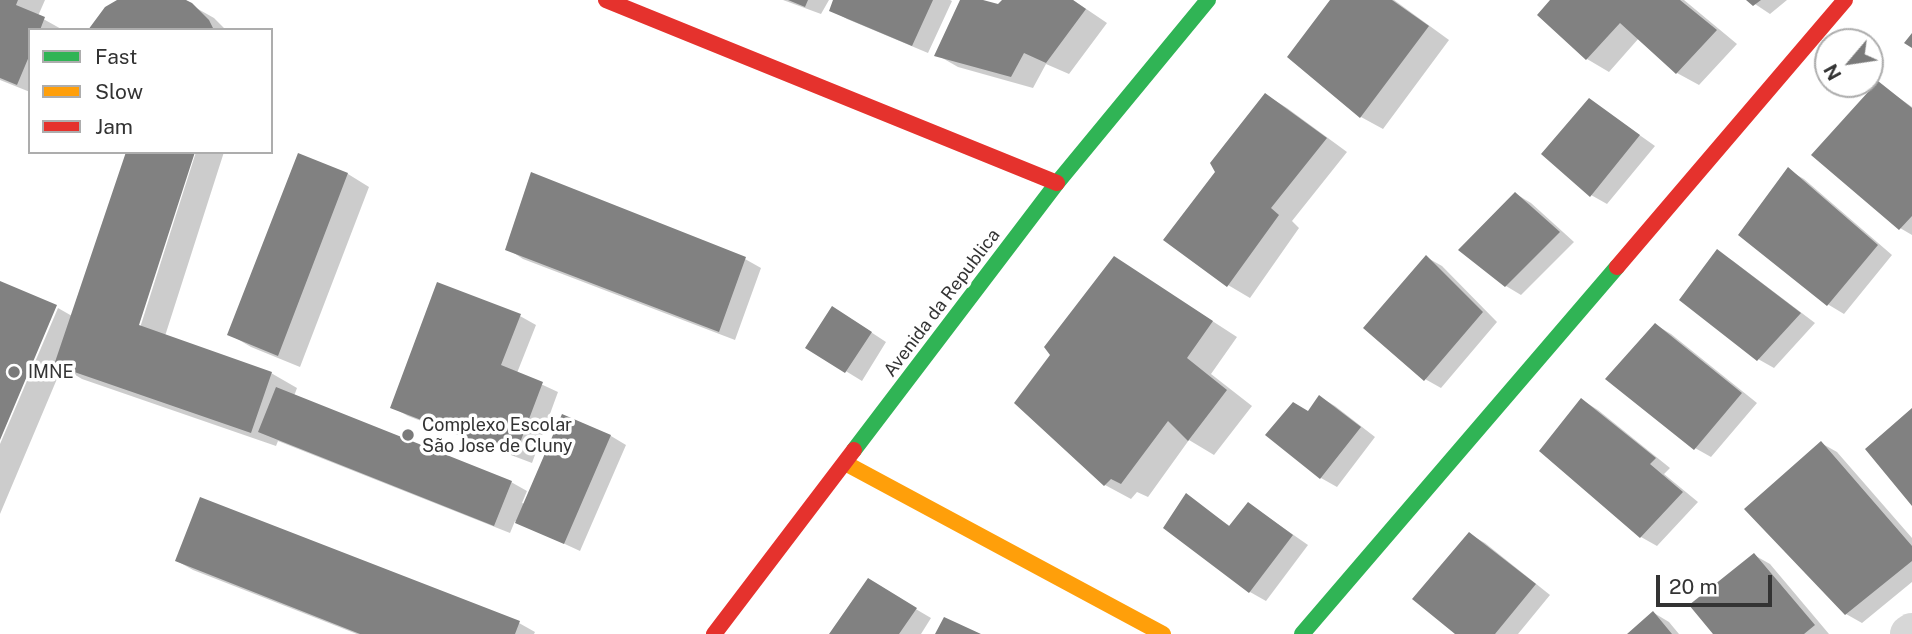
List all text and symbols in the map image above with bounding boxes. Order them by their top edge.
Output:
legend [28,28,273,154]
north arrow [1814,28,1884,98]
text: Fast [95,44,137,69]
text: N [1819,60,1846,84]
text: Slow [95,79,143,104]
text: Jam [95,114,133,139]
street label: Avenida da Republica [879,225,1005,381]
place label: IMNE [28,361,74,383]
marker: IMNE [6,364,22,380]
place label: Complexo Escolar São Jose de Cluny [422,414,572,457]
marker: Complexo Escolar São Jose de Cluny [400,427,416,443]
scale bar [1660,560,1776,604]
text: 20 m [1669,574,1718,599]

